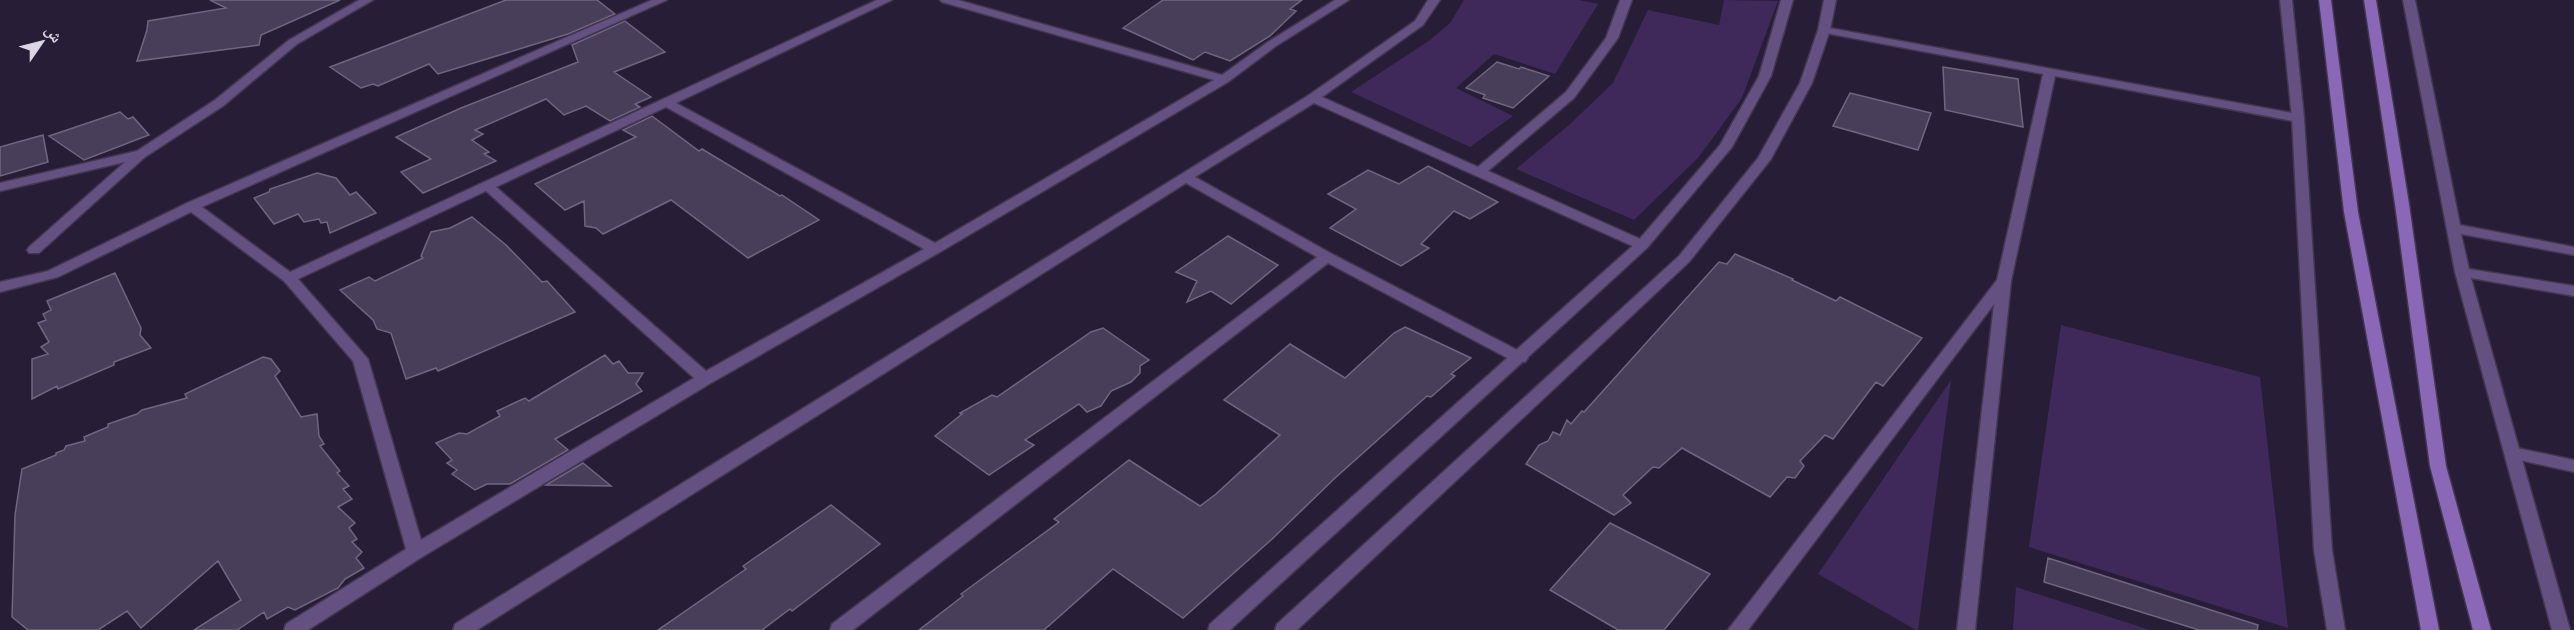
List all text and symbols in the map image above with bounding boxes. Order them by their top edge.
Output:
north arrow [12,12,72,72]
text: ش [41,21,67,46]

